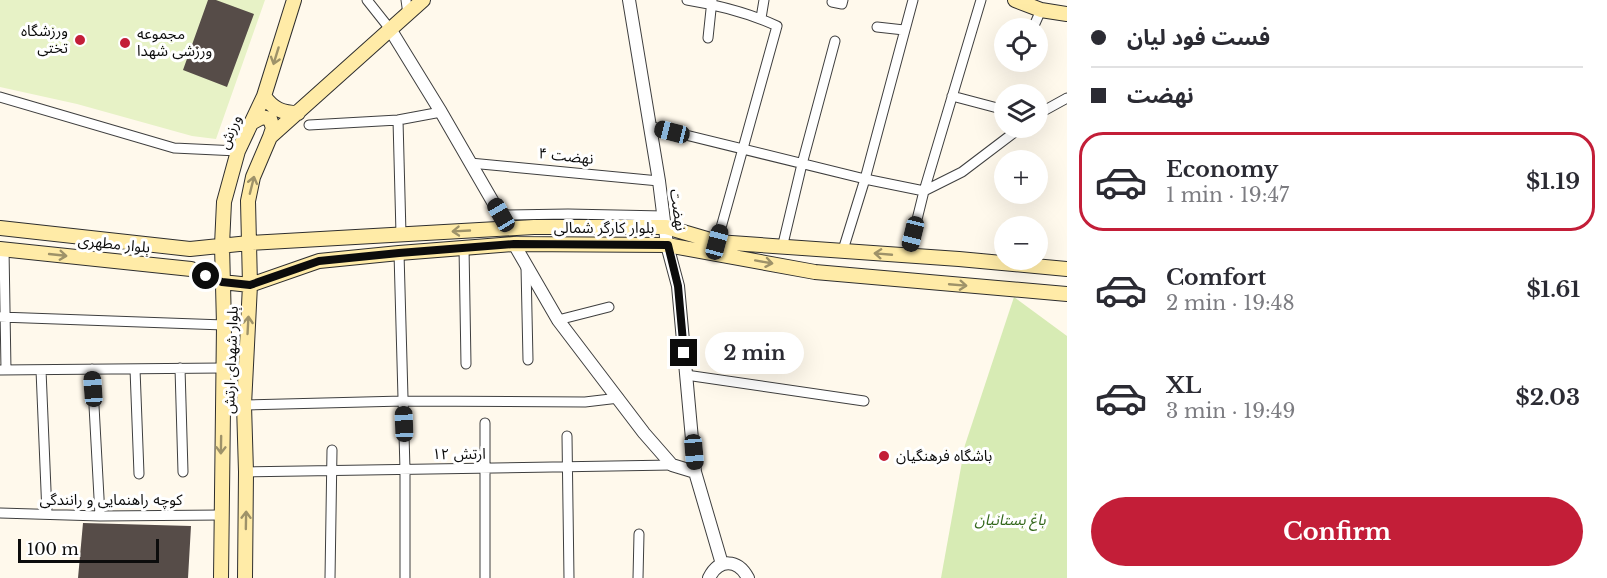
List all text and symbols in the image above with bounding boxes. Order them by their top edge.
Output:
map controls [994,18,1048,270]
button: locate [994,18,1048,72]
place label: ورزشگاه تختی [21,21,68,57]
place label: مجموعه ورزشی شهدا [137,24,212,60]
text: فست فود لیان [1127,24,1270,51]
marker: ورزشگاه تختی [73,33,87,47]
marker: مجموعه ورزشی شهدا [118,36,132,50]
one-way arrow [270,46,281,65]
text: نهضت [1127,82,1194,109]
button: layers [994,84,1048,138]
street label: ورزش [214,112,245,152]
car [652,119,692,145]
street label: نهضت ۴ [538,143,594,168]
button: + [994,150,1048,204]
icon: car [1094,155,1148,209]
text: Economy [1166,156,1278,183]
text: $1.19 [1526,168,1580,195]
one-way arrow [246,176,258,195]
text: 1 min · 19:47 [1166,183,1289,207]
street label: نهضت [666,188,691,232]
car [484,195,518,235]
car [900,214,926,254]
button: − [994,216,1048,270]
street label: بلوار کارگر شمالی [554,218,654,237]
car [704,222,730,262]
one-way arrow [451,225,471,236]
street label: بلوار مطهری [77,230,151,257]
one-way arrow [874,248,894,259]
one-way arrow [48,250,68,261]
one-way arrow [754,257,774,268]
route start [192,262,219,289]
icon: car [1094,263,1148,317]
text: Comfort [1166,264,1266,291]
text: $1.61 [1526,276,1580,303]
one-way arrow [947,280,967,291]
text: 2 min · 19:48 [1166,291,1295,315]
street label: بلوار شهدای ارتش [219,306,242,414]
one-way arrow [243,315,254,335]
callout: 2 min [705,332,804,374]
route end [670,339,697,366]
text: 2 min [723,341,786,365]
car [83,370,103,408]
icon: car [1094,371,1148,425]
text: XL [1166,372,1201,399]
text: $2.03 [1516,384,1580,411]
text: 3 min · 19:49 [1166,399,1295,423]
car [394,406,414,442]
car [683,433,705,471]
one-way arrow [216,435,227,455]
street label: ارتش ۱۲ [432,444,486,463]
place label: باشگاه فرهنگیان [896,446,992,465]
marker: باشگاه فرهنگیان [877,449,891,463]
street label: کوچه راهنمایی و رانندگی [39,490,183,510]
button: Confirm [1091,497,1583,566]
one-way arrow [240,510,251,530]
park label: باغ بستانیان [974,510,1047,531]
scale bar [18,536,159,564]
text: 100 m [27,539,79,559]

